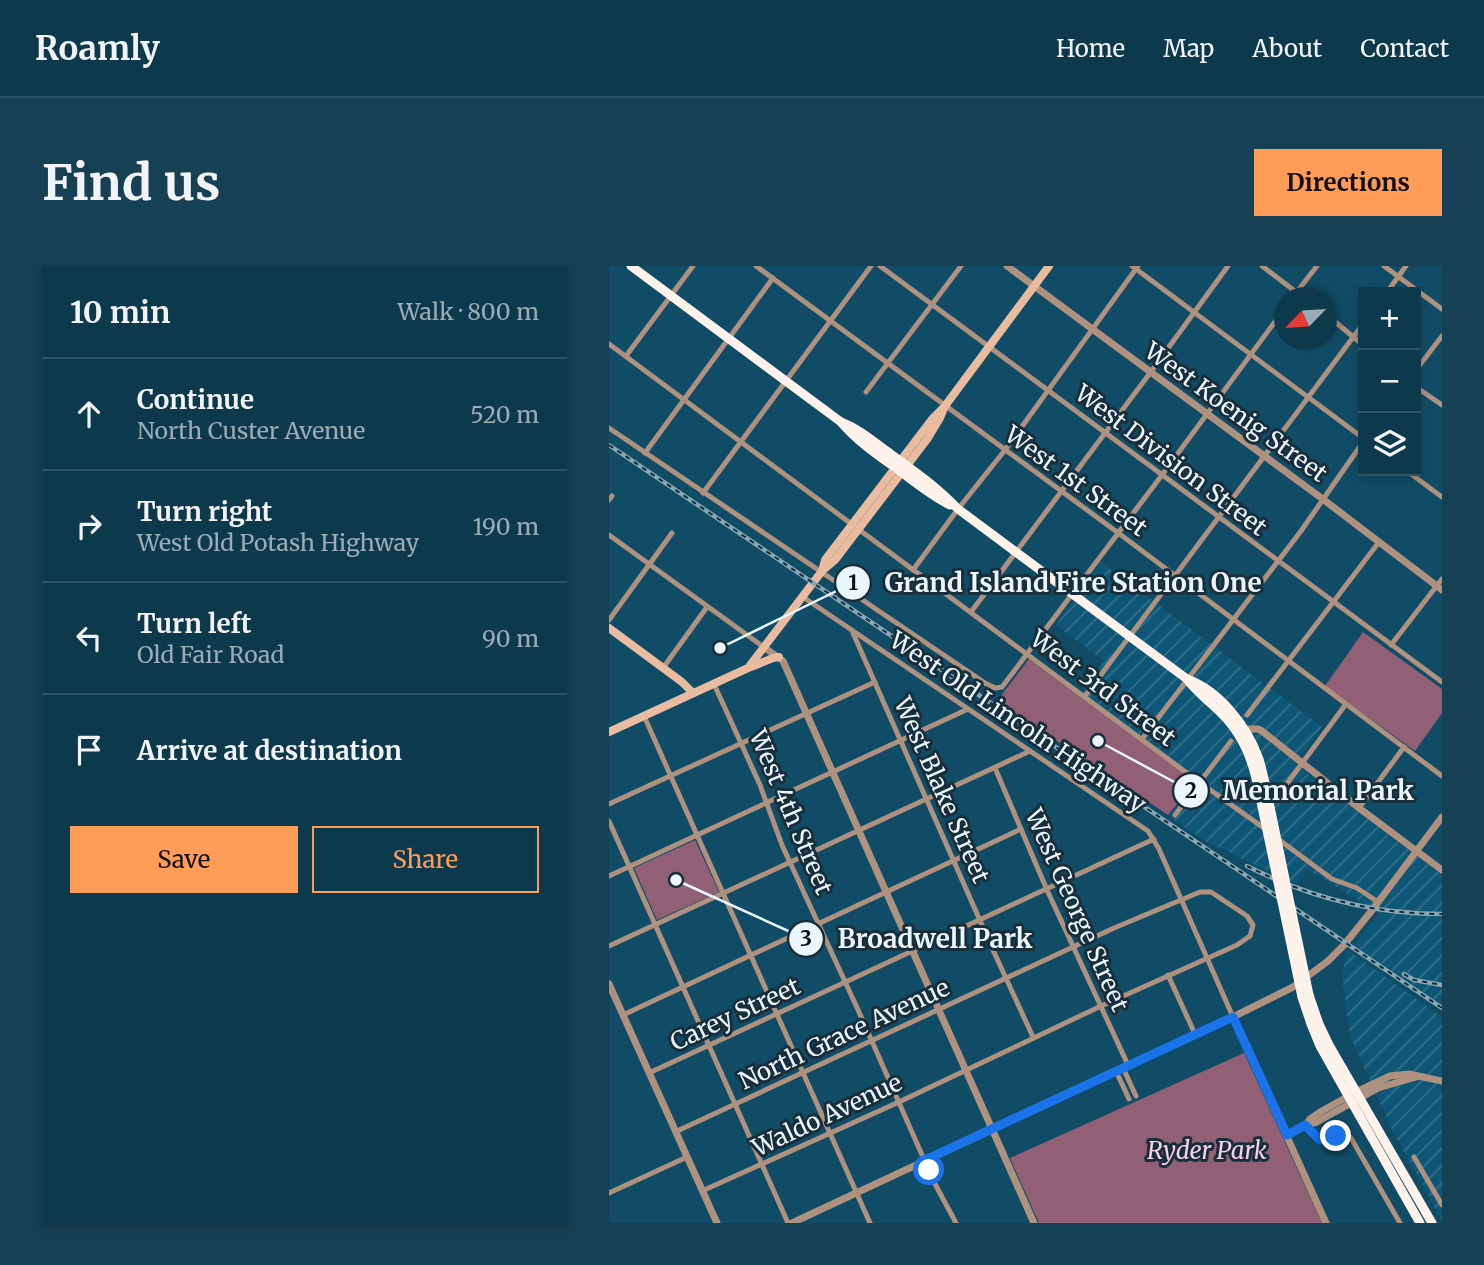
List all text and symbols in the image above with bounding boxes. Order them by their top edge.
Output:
text: Roamly [35,28,160,69]
text: Home [1056,33,1125,64]
text: Map [1163,33,1214,64]
text: About [1252,33,1322,64]
text: Contact [1360,33,1449,64]
button: Directions [1254,149,1442,216]
text: Find us [42,152,220,213]
north arrow [1274,287,1337,350]
map controls [1358,287,1421,476]
button: + [1358,287,1421,350]
text: 10 min [70,293,170,331]
text: Walk · 800 m [398,297,539,326]
street label: West Koenig Street [1138,335,1334,489]
button: − [1358,350,1421,413]
street label: West Division Street [1068,377,1274,543]
text: Continue [137,383,254,416]
icon: ahead [70,395,108,433]
text: 520 m [470,400,539,429]
button: layers [1358,413,1421,476]
text: North Custer Avenue [137,416,365,445]
street label: West 1st Street [998,418,1154,543]
text: Turn right [137,495,272,528]
icon: right [70,507,108,545]
text: 190 m [473,512,539,541]
text: West Old Potash Highway [137,528,419,557]
callout: Grand Island Fire Station One [835,559,1275,606]
text: Grand Island Fire Station One [884,566,1262,599]
text: 1 [848,569,858,596]
text: Turn left [137,607,251,640]
icon: left [70,619,108,657]
street label: West 3rd Street [1023,623,1183,753]
text: 90 m [482,624,539,653]
street label: West Old Lincoln Highway [883,624,1152,820]
text: Old Fair Road [137,640,284,669]
street label: West Blake Street [887,691,997,888]
street label: West 4th Street [742,724,840,900]
icon: arrive [70,731,108,769]
text: Arrive at destination [137,734,402,767]
callout: Memorial Park [1173,768,1428,815]
text: Memorial Park [1222,774,1414,807]
text: 2 [1185,777,1197,804]
street label: West George Street [1018,803,1136,1017]
button: Save [70,826,298,893]
button: Share [312,826,539,893]
callout: Broadwell Park [789,915,1047,962]
text: Broadwell Park [838,922,1033,955]
text: 3 [800,925,812,952]
street label: Carey Street [665,970,805,1058]
street label: North Grace Avenue [734,972,954,1096]
street label: Waldo Avenue [746,1067,907,1164]
route end [1320,1120,1351,1151]
park label: Ryder Park [1147,1135,1267,1166]
route start [913,1154,944,1185]

